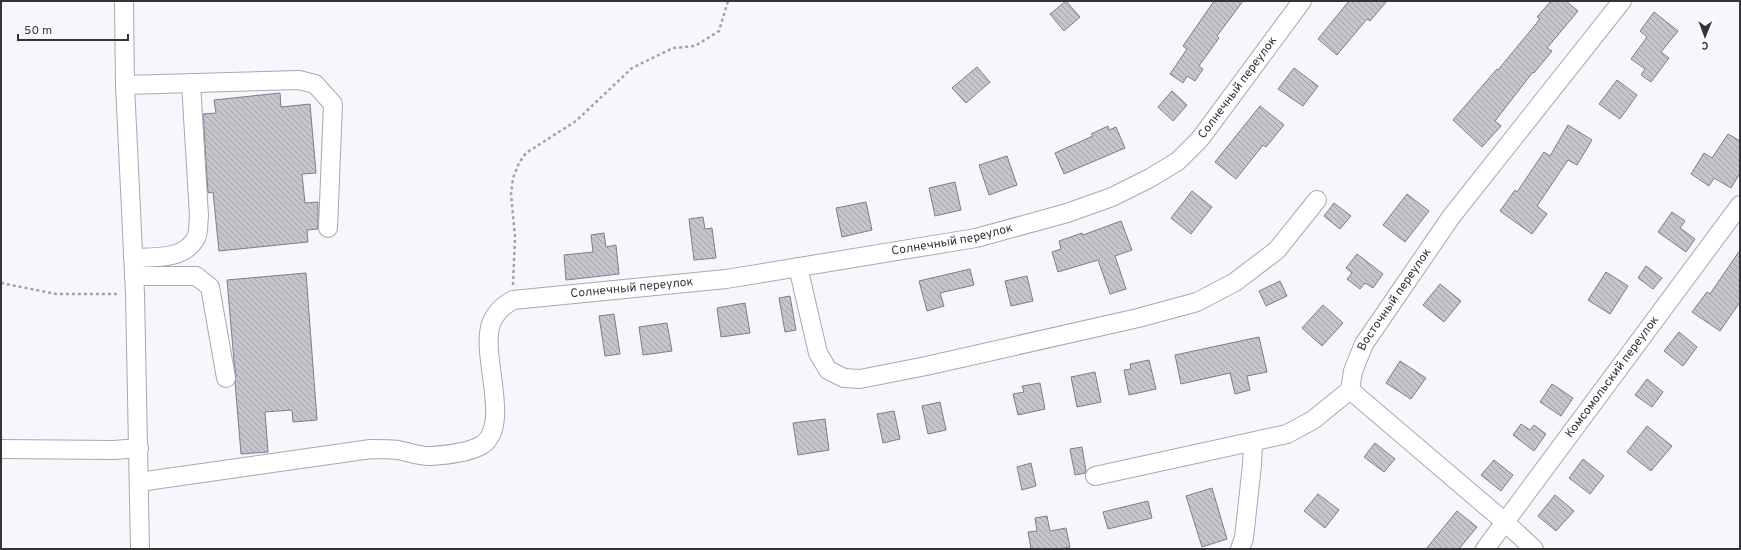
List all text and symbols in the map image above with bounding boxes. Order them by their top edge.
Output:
scale bar [18,16,128,42]
north arrow [1685,16,1725,56]
text: 50 m [24,23,52,39]
street label: Солнечный переулок [1195,33,1281,142]
text: С [1701,38,1708,52]
street label: Солнечный переулок [890,220,1015,260]
street label: Восточный переулок [1354,245,1435,353]
street label: Солнечный переулок [570,274,694,302]
street label: Комсомольский переулок [1562,313,1663,441]

